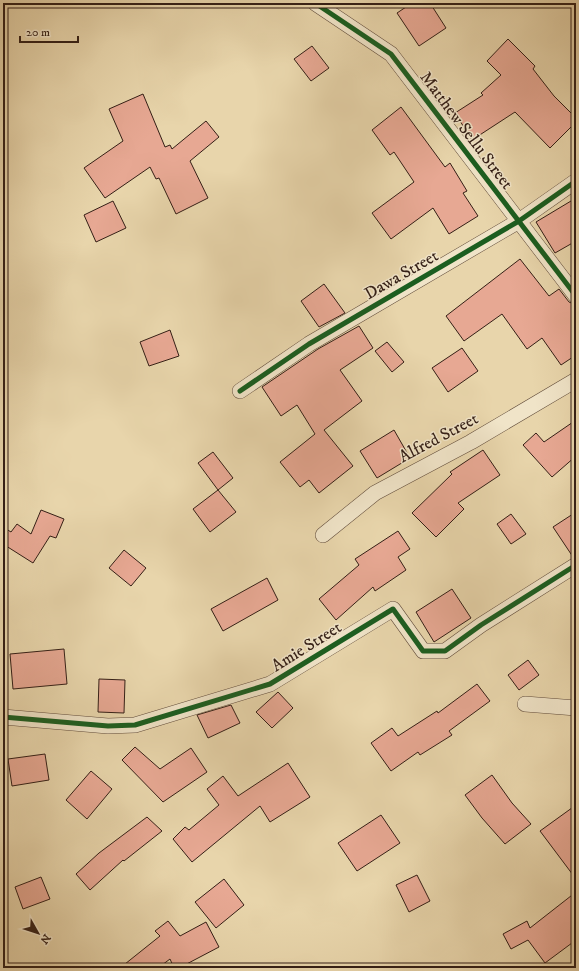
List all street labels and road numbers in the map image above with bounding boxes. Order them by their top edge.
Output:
street label: Matthew Sellu Street [415,67,518,194]
street label: Dawa Street [361,245,443,305]
street label: Alfred Street [395,407,483,468]
street label: Amie Street [267,616,346,677]

